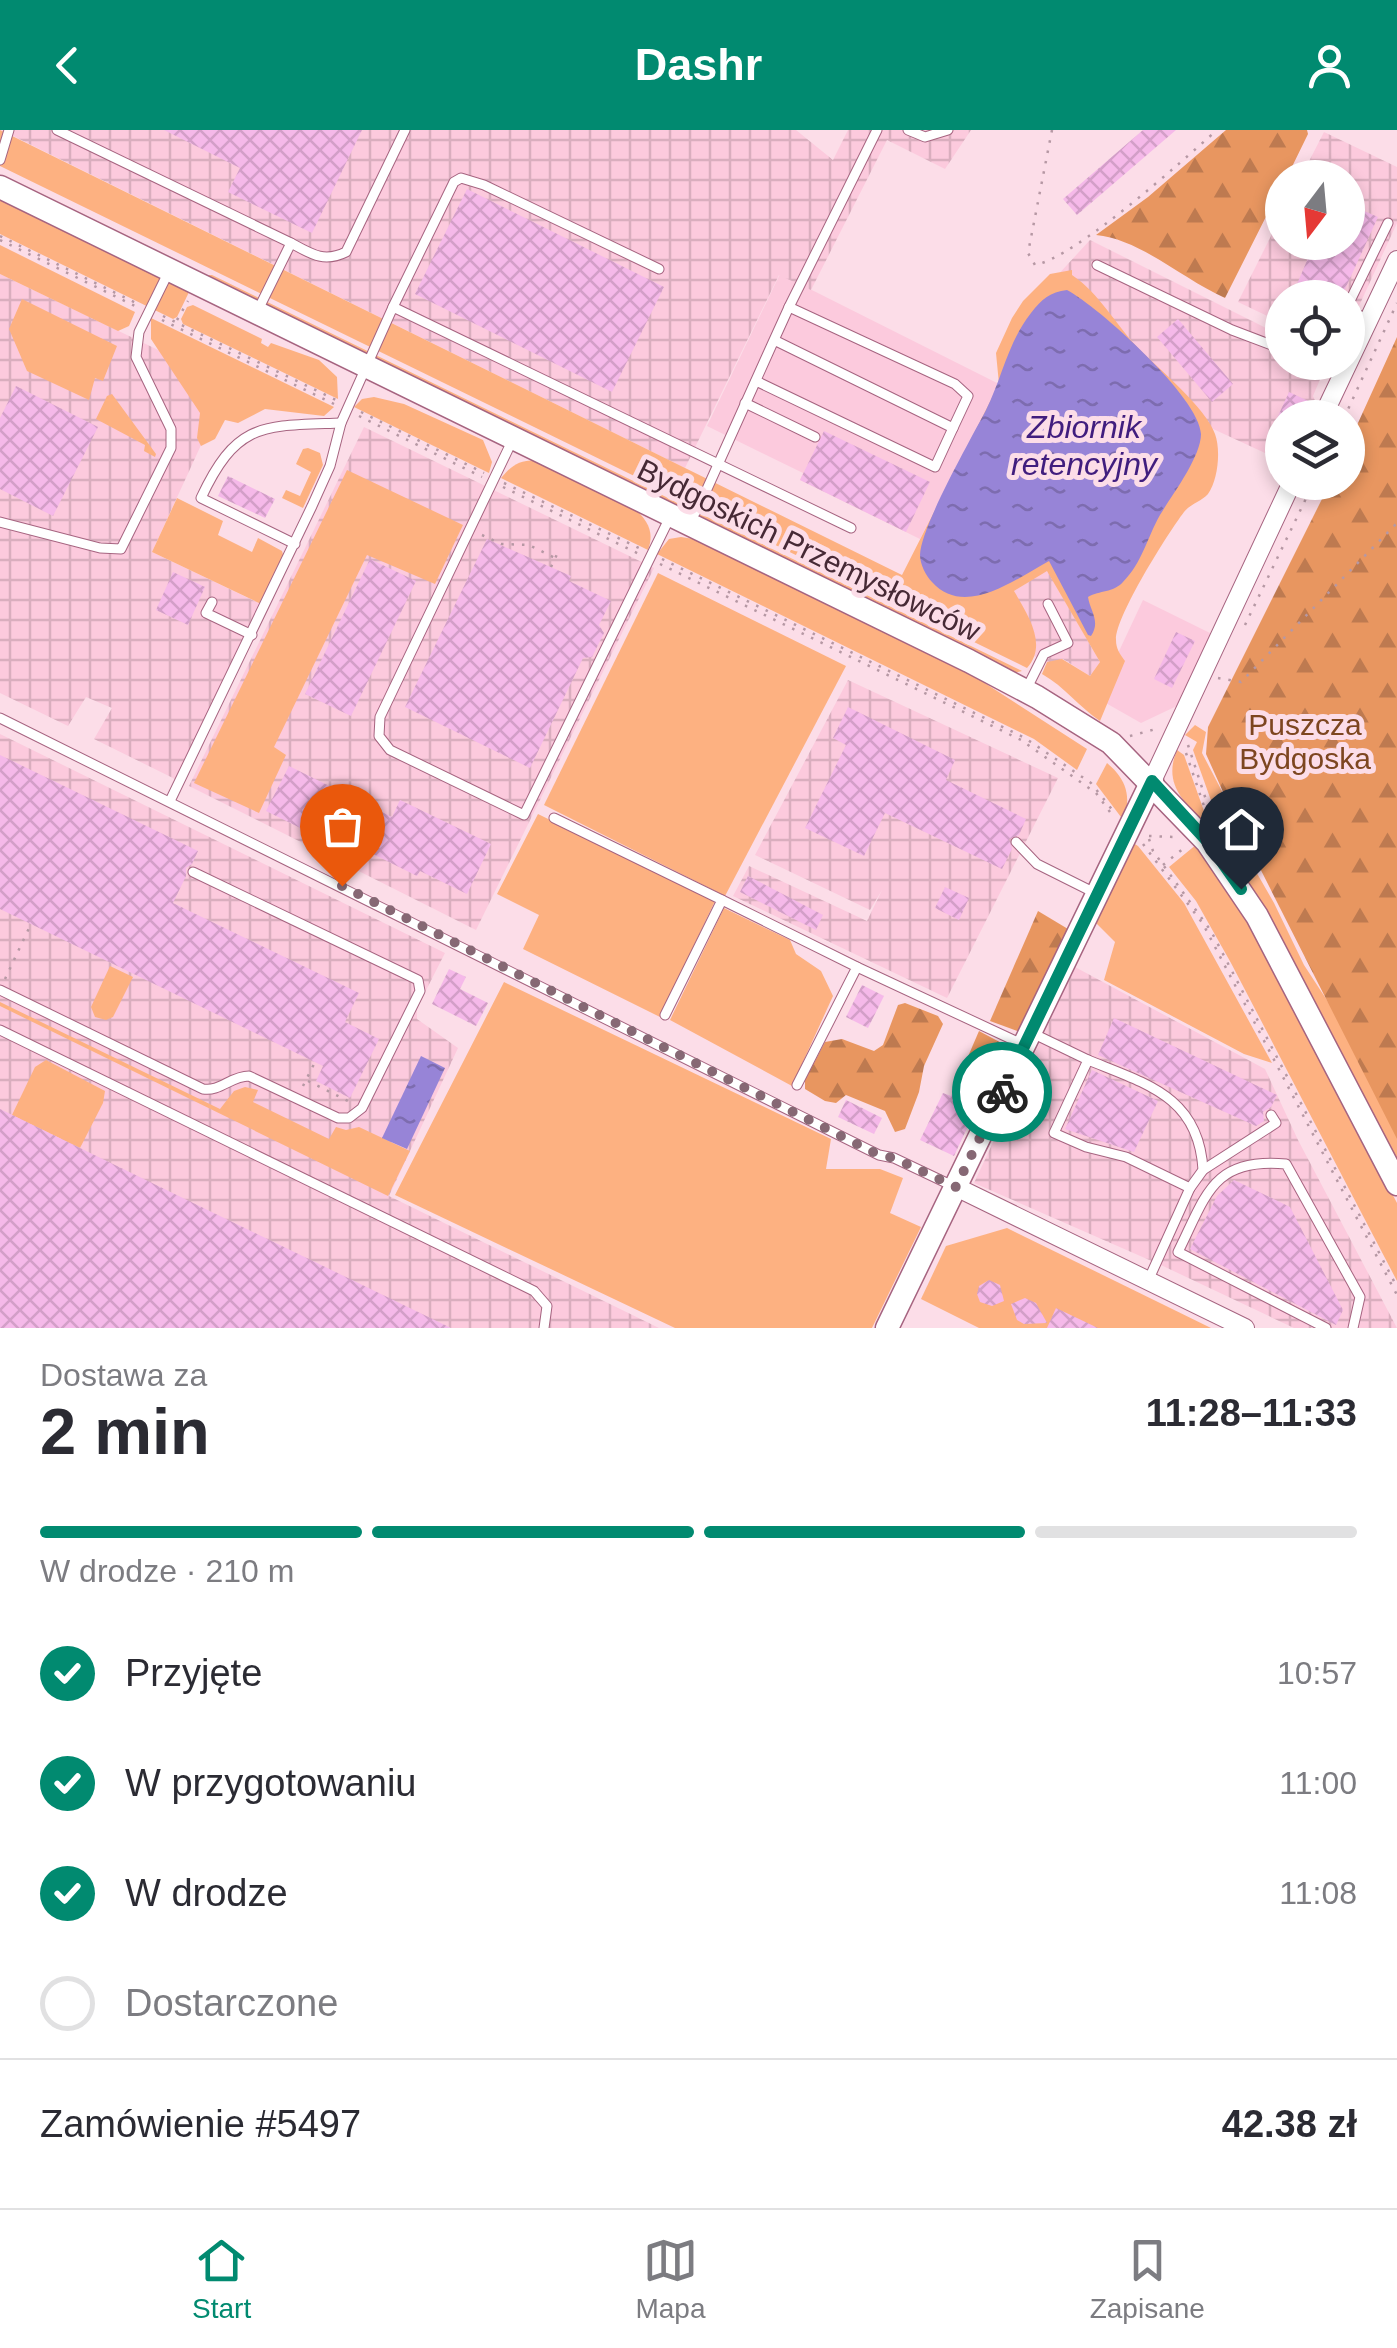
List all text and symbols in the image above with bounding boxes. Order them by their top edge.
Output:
icon: back [40,38,95,93]
icon: person [1302,38,1357,93]
text: Dashr [635,39,762,90]
north arrow [1265,160,1365,260]
map controls [1265,160,1365,500]
button: locate [1265,280,1365,380]
button: layers [1265,400,1365,500]
water label: Zbiornik retencyjny [1011,409,1159,482]
street label: Bydgoskich Przemysłowców [632,453,986,648]
park label: Puszcza Bydgoska [1239,708,1371,775]
pin [300,784,385,887]
pin [1199,787,1284,890]
icon: bag [315,799,370,854]
icon: home [1214,802,1269,857]
courier [952,1042,1052,1142]
icon: bike [975,1065,1030,1120]
text: Dostawa za [40,1357,207,1393]
text: 11:28–11:33 [1146,1392,1357,1434]
text: 2 min [40,1395,210,1468]
text: W drodze · 210 m [40,1553,294,1589]
icon: check [40,1646,95,1701]
text: Przyjęte [125,1652,262,1694]
text: 10:57 [1277,1655,1357,1691]
icon: check [40,1756,95,1811]
text: W przygotowaniu [125,1762,416,1804]
text: 11:00 [1279,1765,1357,1801]
icon: check [40,1866,95,1921]
text: W drodze [125,1872,288,1914]
text: 11:08 [1279,1875,1357,1911]
text: Dostarczone [125,1982,338,2024]
text: Zamówienie #5497 [40,2103,361,2145]
text: 42.38 zł [1222,2103,1357,2145]
tab: Start [192,2233,251,2325]
tab: Mapa [635,2233,705,2325]
tab: Zapisane [1090,2233,1205,2325]

